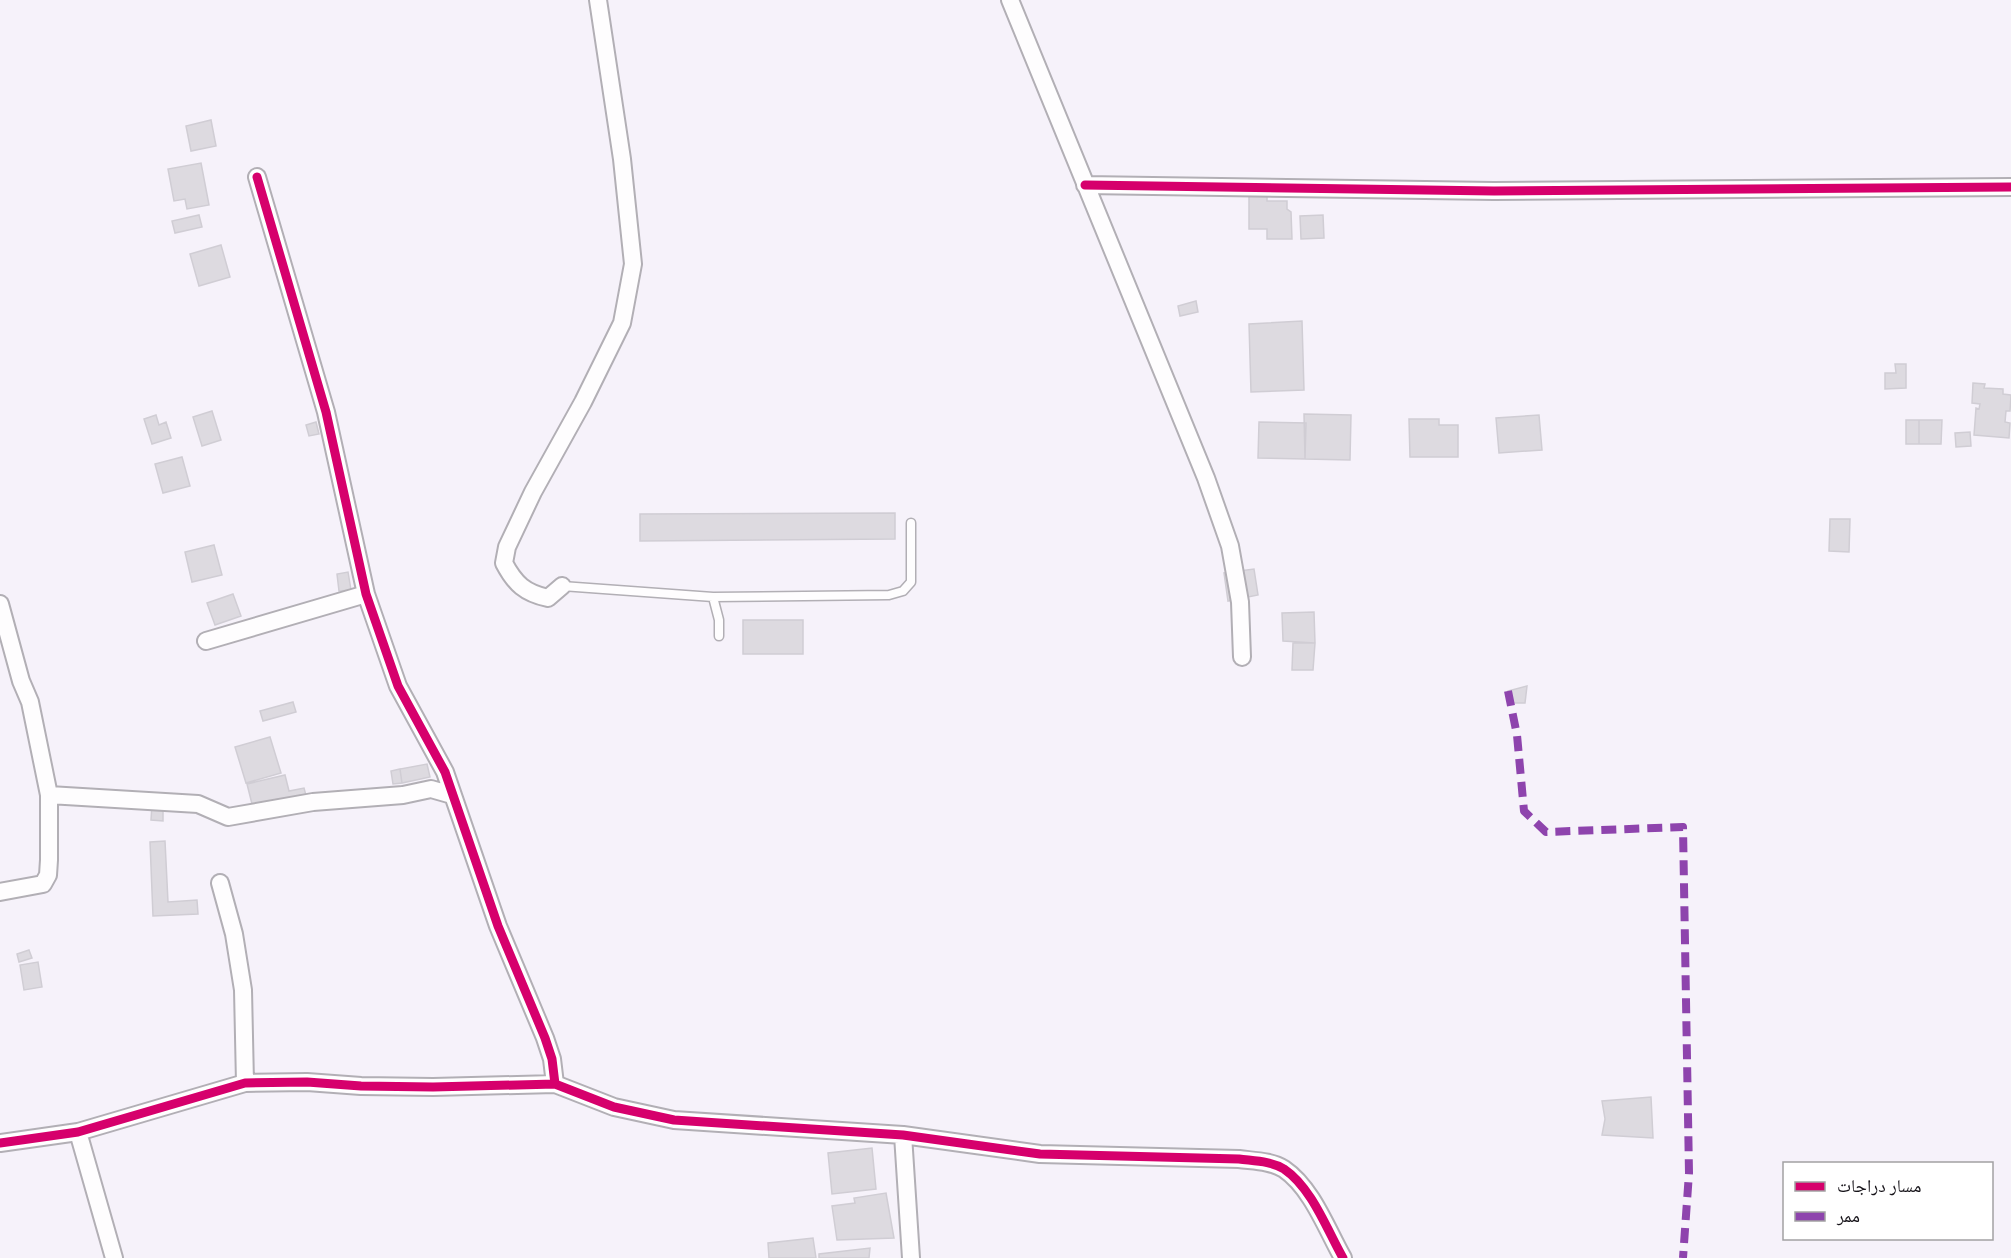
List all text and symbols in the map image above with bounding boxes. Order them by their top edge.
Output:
legend [1783,1162,1993,1240]
text: مسار دراجات [1837,1176,1921,1199]
text: ممر [1836,1206,1860,1229]

